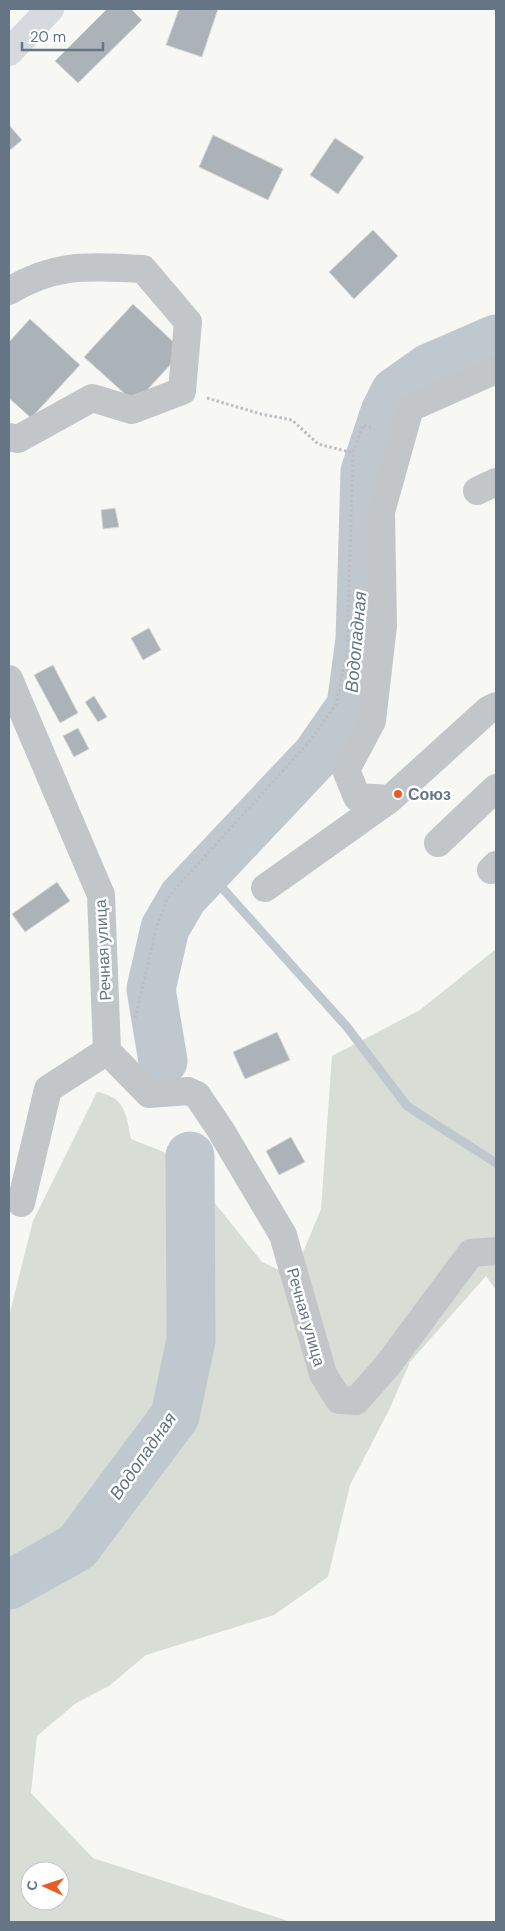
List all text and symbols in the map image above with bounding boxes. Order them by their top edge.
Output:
scale bar [22,20,104,52]
text: 20 m [30,27,66,47]
water label: Водопадная [340,590,372,694]
place label: Союз [408,784,451,805]
marker: Союз [392,788,404,800]
street label: Речная улица [90,899,116,1001]
street label: Речная улица [282,1265,330,1369]
water label: Водопадная [104,1407,182,1504]
north arrow [20,1861,70,1911]
text: С [23,1880,41,1891]

